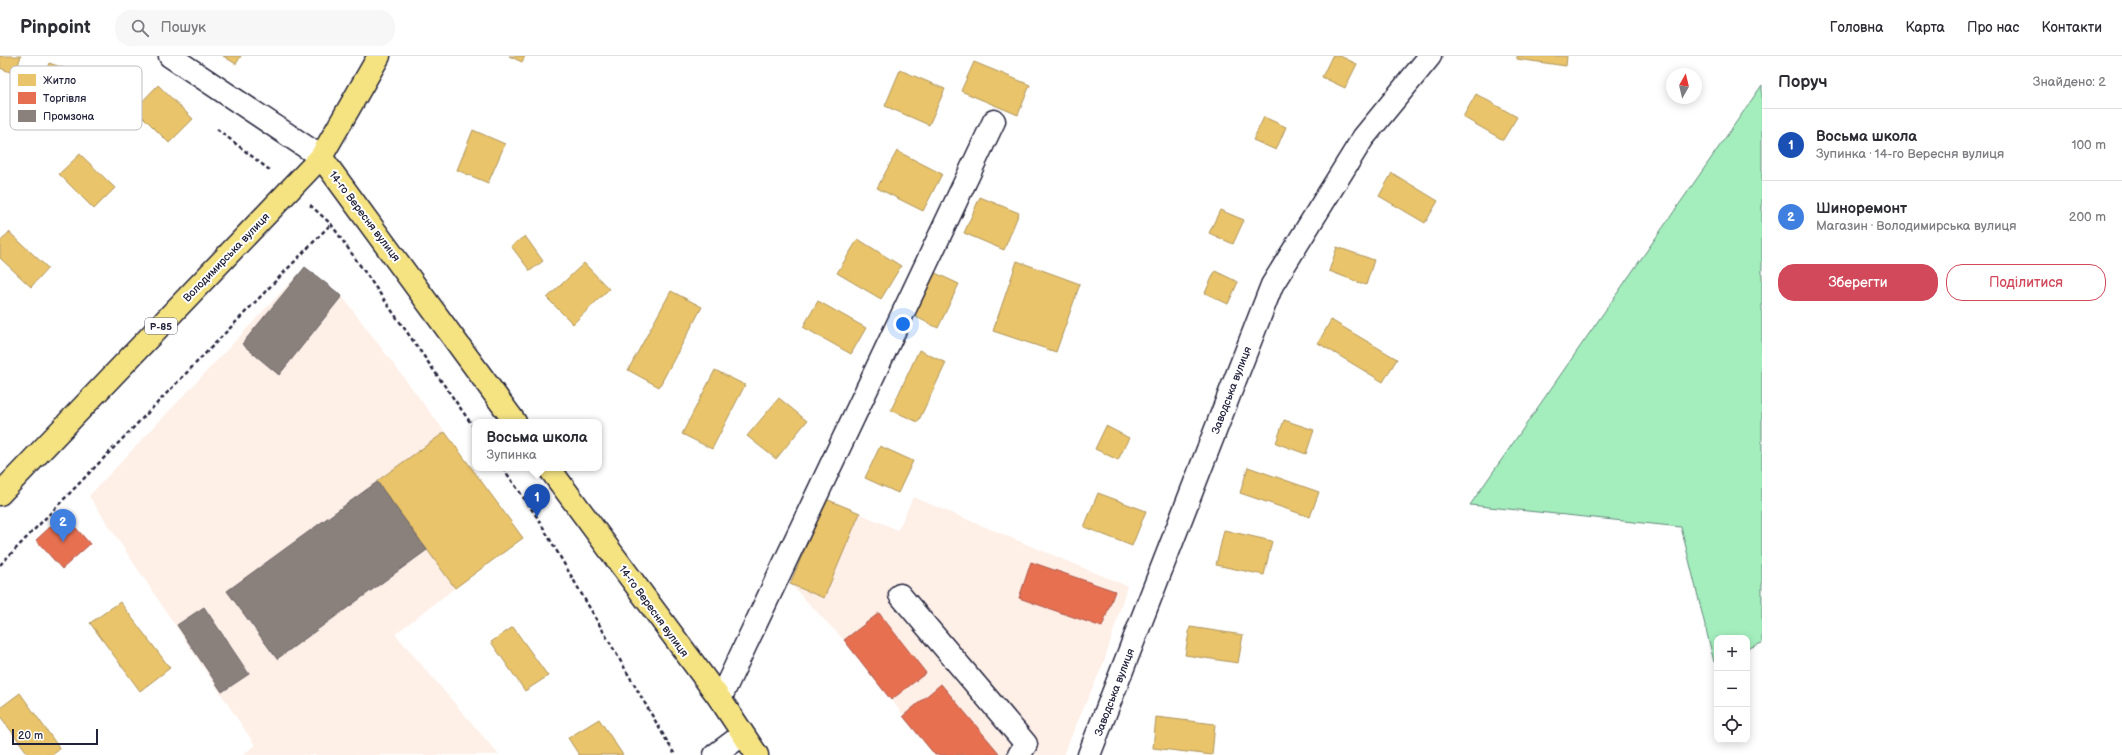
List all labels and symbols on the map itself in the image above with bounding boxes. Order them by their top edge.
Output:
legend [10,66,142,130]
north arrow [1666,68,1702,104]
text: Житло [43,74,76,87]
text: Торгівля [43,92,86,105]
text: Промзона [43,110,95,123]
street label: 14-го Вересня вулиця [326,169,403,264]
street label: Володимирська вулиця [181,210,272,304]
your location [893,314,913,334]
road number: Р-85 [145,318,177,334]
street label: Заводська вулиця [1209,345,1254,436]
pin: 1 [524,484,550,517]
pin: 2 [50,509,76,542]
street label: 14-го Вересня вулиця [616,563,691,659]
street label: Заводська вулиця [1092,647,1137,738]
scale bar [12,727,98,746]

